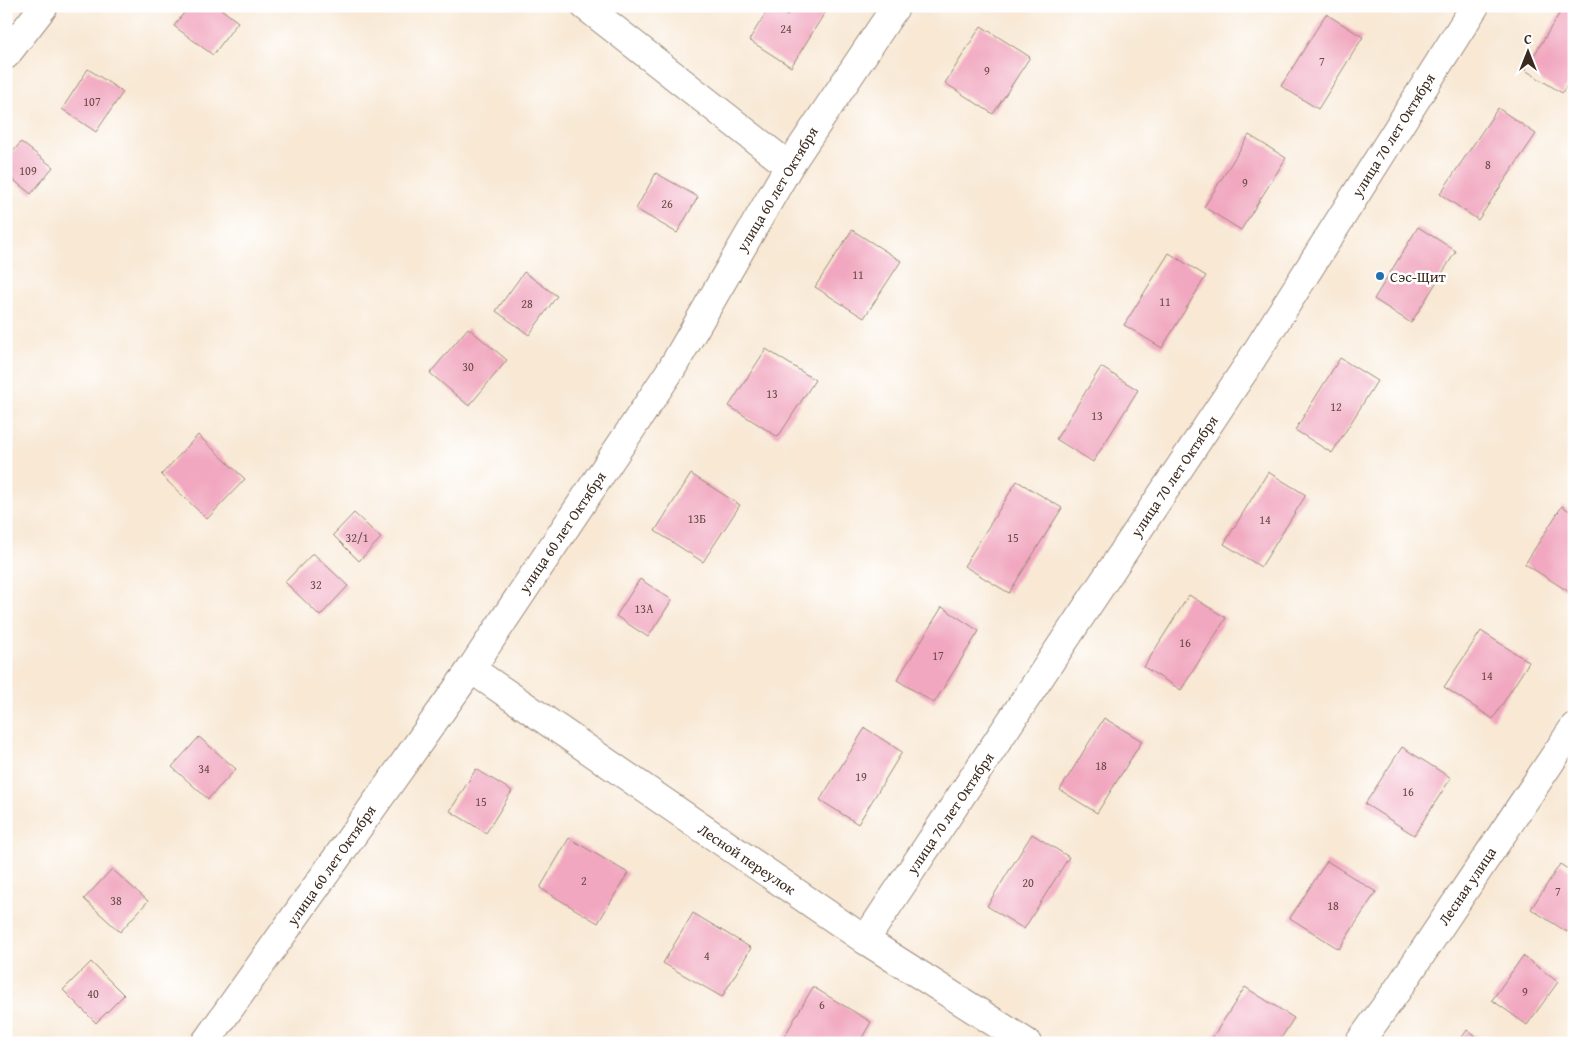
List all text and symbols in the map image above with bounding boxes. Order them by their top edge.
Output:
house number: 24 [780,20,792,37]
north arrow [1502,28,1552,78]
text: С [1524,29,1532,49]
house number: 7 [1319,53,1325,70]
house number: 9 [984,62,990,79]
street label: улица 70 лет Октября [1346,69,1440,202]
house number: 107 [83,93,101,110]
street label: улица 60 лет Октября [731,122,823,256]
house number: 8 [1485,156,1491,173]
house number: 109 [19,162,37,179]
house number: 9 [1242,174,1248,191]
house number: 26 [661,195,673,212]
house number: 11 [852,266,864,283]
place label: Сэс-Щит [1390,266,1447,287]
marker: Сэс-Щит [1374,270,1386,282]
house number: 11 [1159,293,1171,310]
house number: 28 [521,295,533,312]
house number: 30 [462,358,474,375]
house number: 13 [766,385,778,402]
house number: 12 [1330,398,1342,415]
house number: 13 [1091,407,1103,424]
street label: улица 70 лет Октября [1125,411,1223,542]
street label: улица 60 лет Октября [513,467,611,598]
house number: 13Б [688,510,706,527]
house number: 14 [1259,511,1271,528]
house number: 32/1 [346,529,369,546]
house number: 15 [1007,529,1019,546]
house number: 32 [310,576,322,593]
house number: 13А [635,600,654,617]
house number: 16 [1179,634,1191,651]
house number: 17 [932,647,944,664]
house number: 14 [1481,667,1493,684]
street label: улица 70 лет Октября [901,748,999,879]
house number: 18 [1095,757,1107,774]
house number: 34 [198,760,210,777]
house number: 19 [855,768,867,785]
house number: 16 [1402,783,1414,800]
house number: 15 [475,793,487,810]
street label: улица 60 лет Октября [281,800,381,930]
street label: Лесной переулок [694,818,800,900]
street label: Лесная улица [1433,842,1501,929]
house number: 2 [581,872,587,889]
house number: 20 [1022,874,1034,891]
house number: 7 [1555,883,1561,900]
house number: 38 [110,892,122,909]
house number: 18 [1327,897,1339,914]
house number: 4 [704,947,710,964]
house number: 9 [1522,983,1528,1000]
house number: 40 [87,985,99,1002]
house number: 6 [819,996,825,1013]

